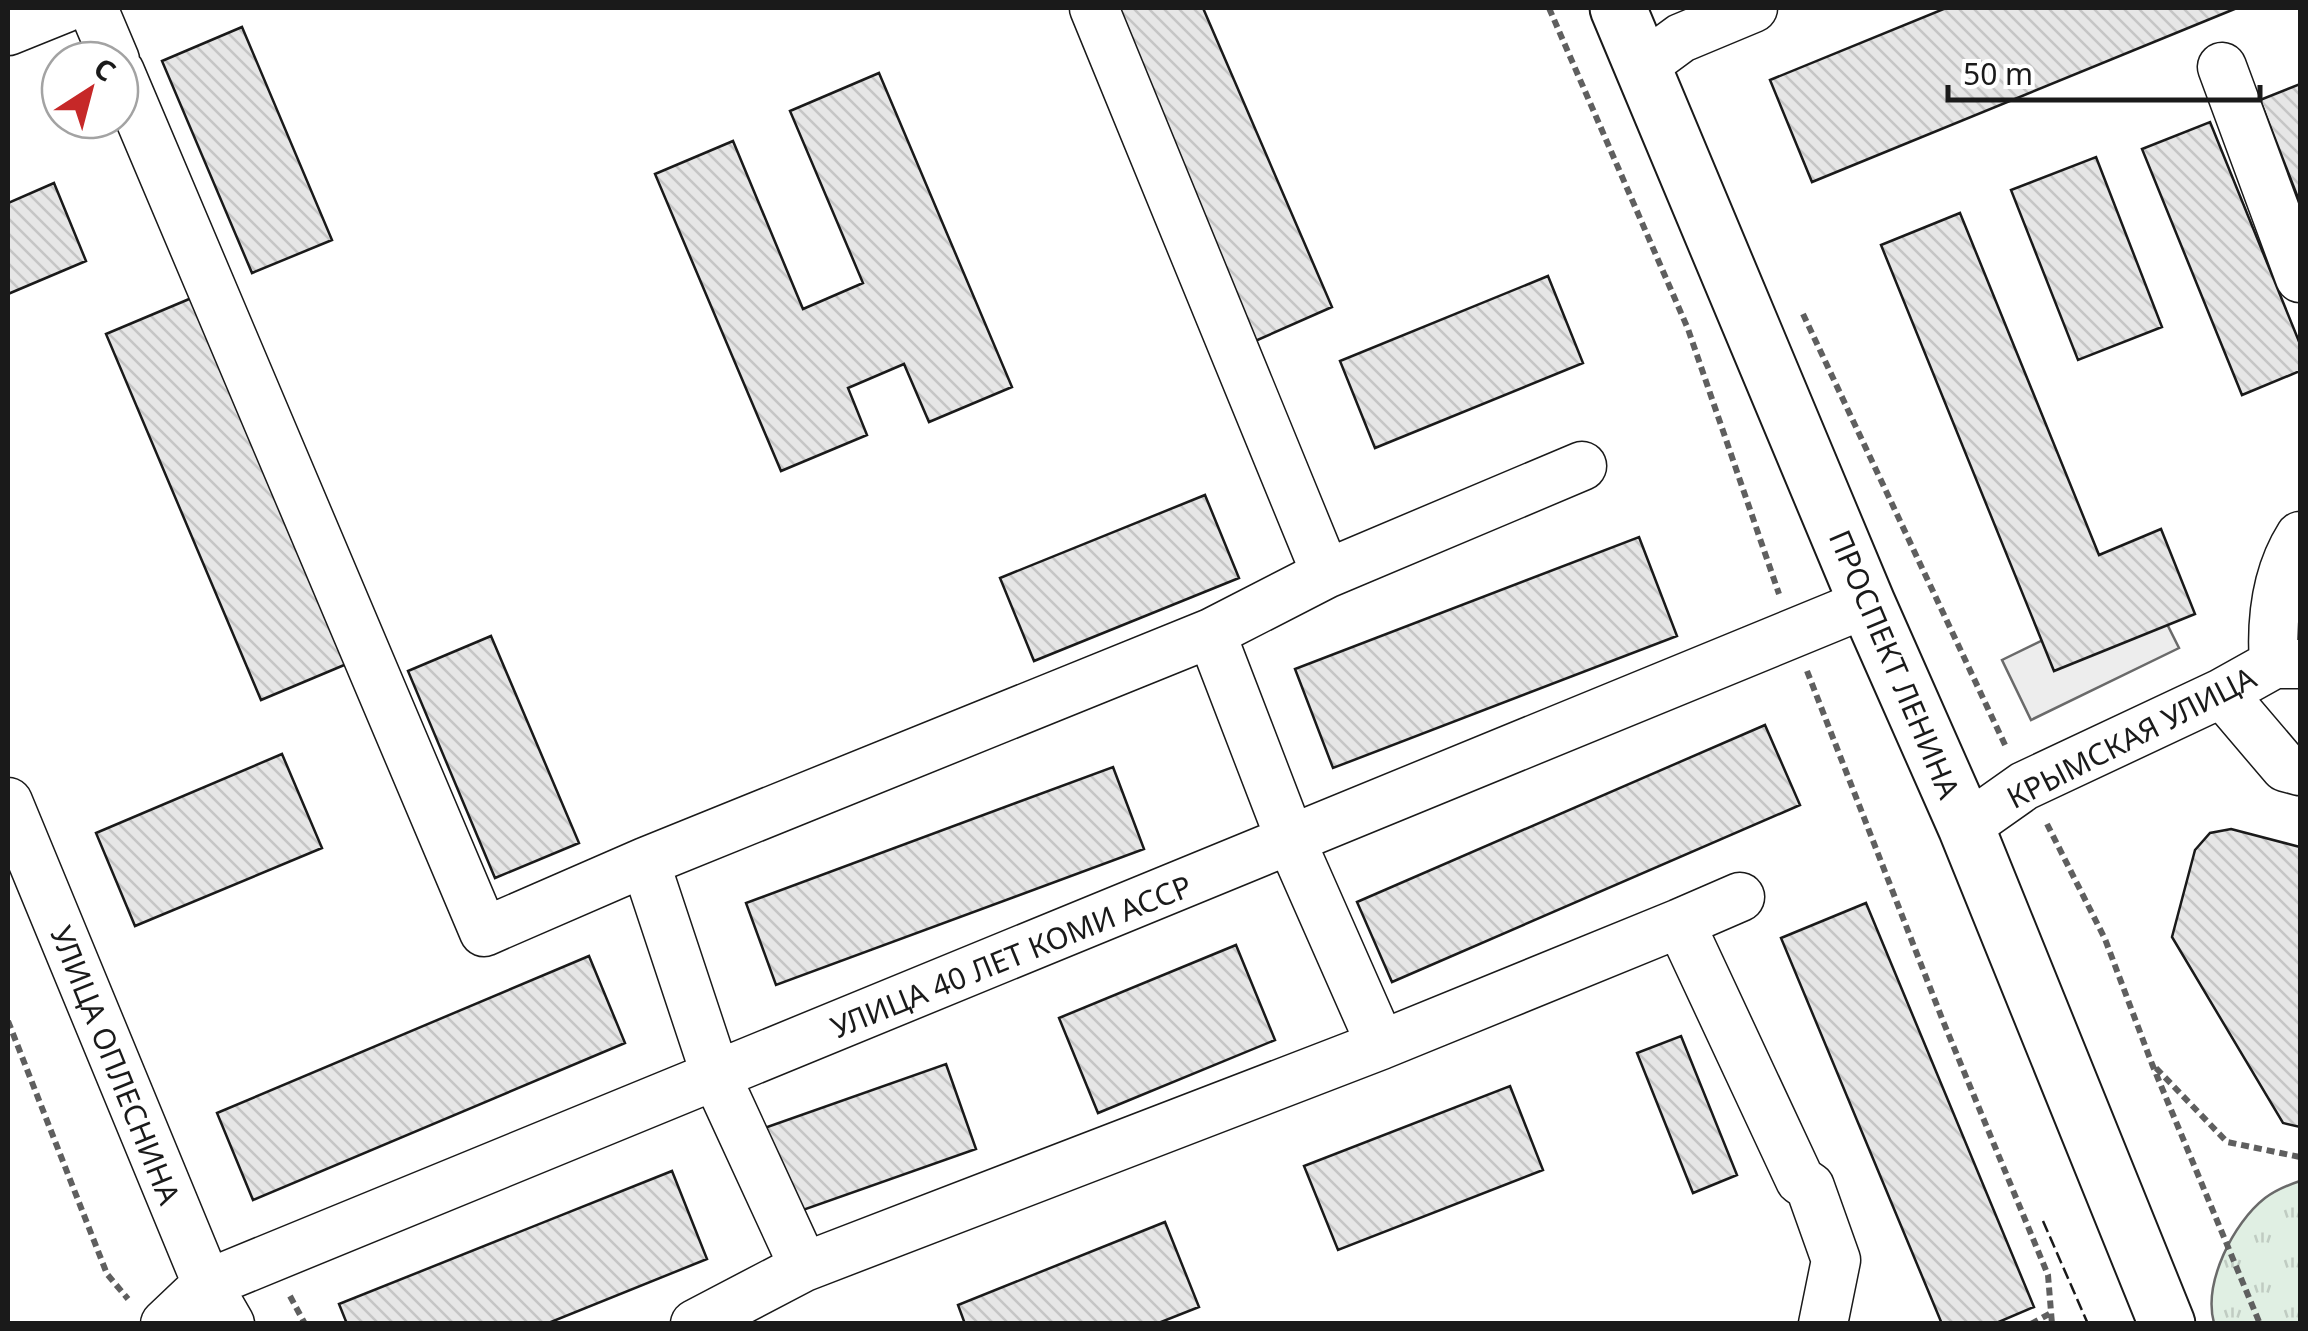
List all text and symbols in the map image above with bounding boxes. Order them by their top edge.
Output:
north arrow [40,40,140,140]
scale bar [1948,40,2260,102]
text: С [87,48,124,90]
text: 50 m [1963,53,2033,94]
street label: ПРОСПЕКТ ЛЕНИНА [1820,523,1970,805]
street label: КРЫМСКАЯ УЛИЦА [1999,656,2263,818]
street label: УЛИЦА 40 ЛЕТ КОМИ АССР [824,865,1198,1047]
street label: УЛИЦА ОПЛЕСНИНА [41,920,191,1211]

